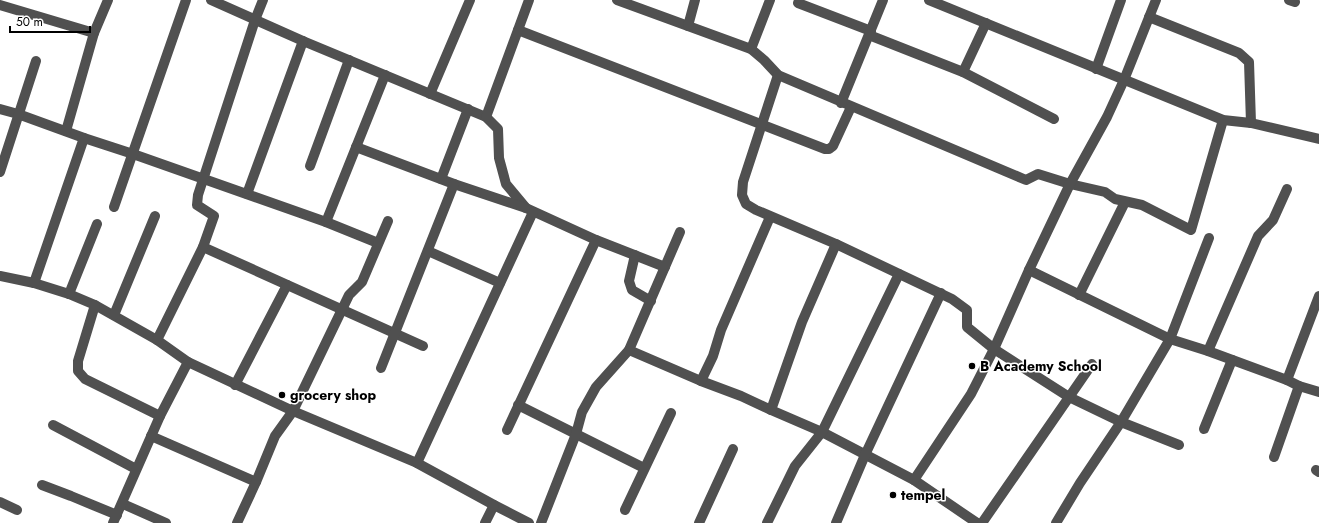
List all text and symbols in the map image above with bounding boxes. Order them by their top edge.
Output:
scale bar [10,8,90,34]
text: 50 m [16,13,43,31]
place label: B Academy School [980,356,1102,376]
marker: B Academy School [967,361,977,371]
place label: grocery shop [290,385,377,405]
marker: grocery shop [277,390,287,400]
place label: tempel [901,485,945,505]
marker: tempel [888,490,898,500]

